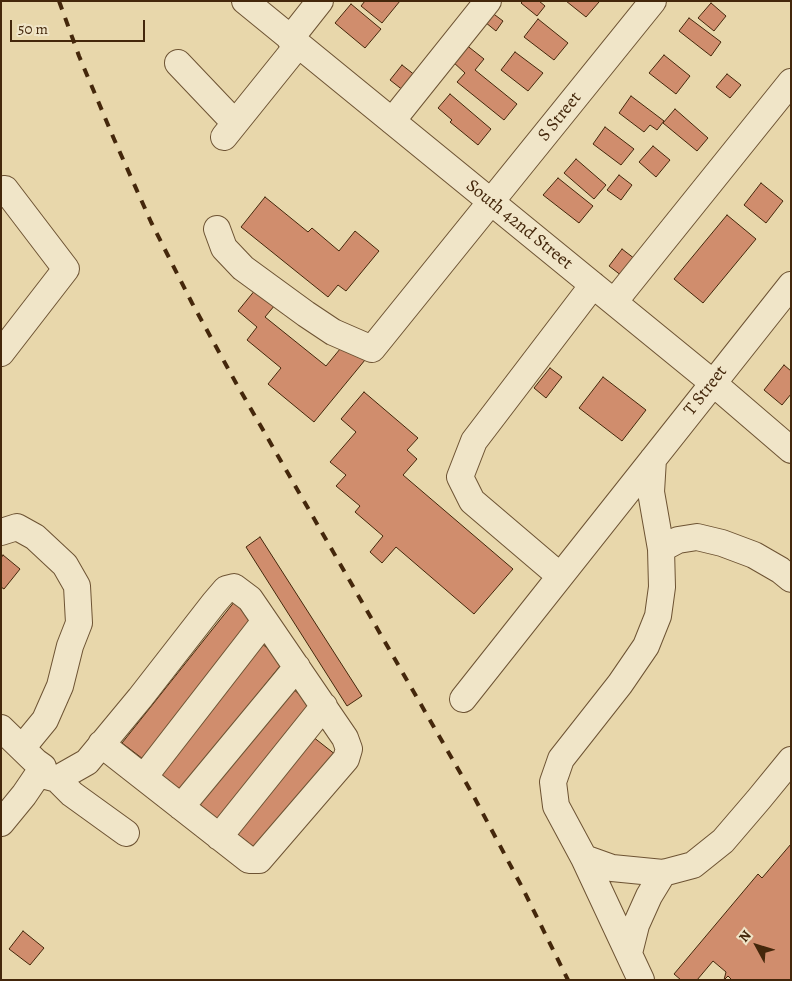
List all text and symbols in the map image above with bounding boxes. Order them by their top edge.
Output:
scale bar [12,10,148,42]
text: 50 m [18,19,48,39]
street label: S Street [534,88,586,146]
street label: South 42nd Street [461,175,577,275]
street label: T Street [680,362,732,420]
north arrow [732,921,782,971]
text: N [734,926,756,946]

